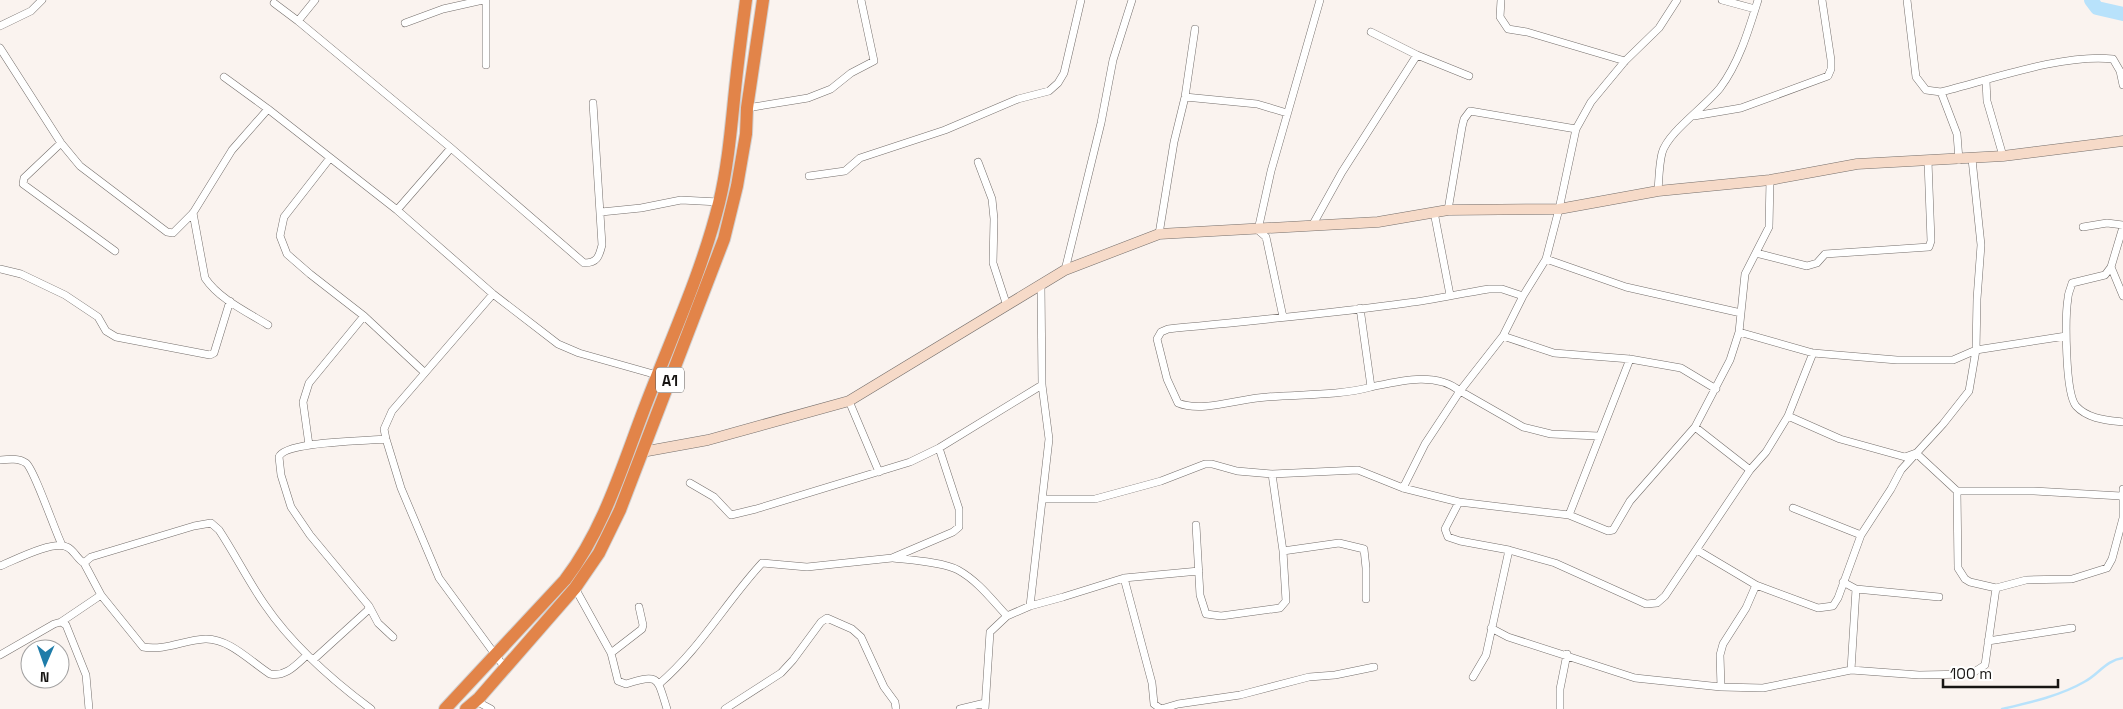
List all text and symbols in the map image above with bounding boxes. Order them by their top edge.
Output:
road number: A1 [656,368,684,392]
north arrow [20,639,70,689]
scale bar [1943,656,2058,688]
text: 100 m [1950,664,1992,683]
text: N [40,668,50,686]

